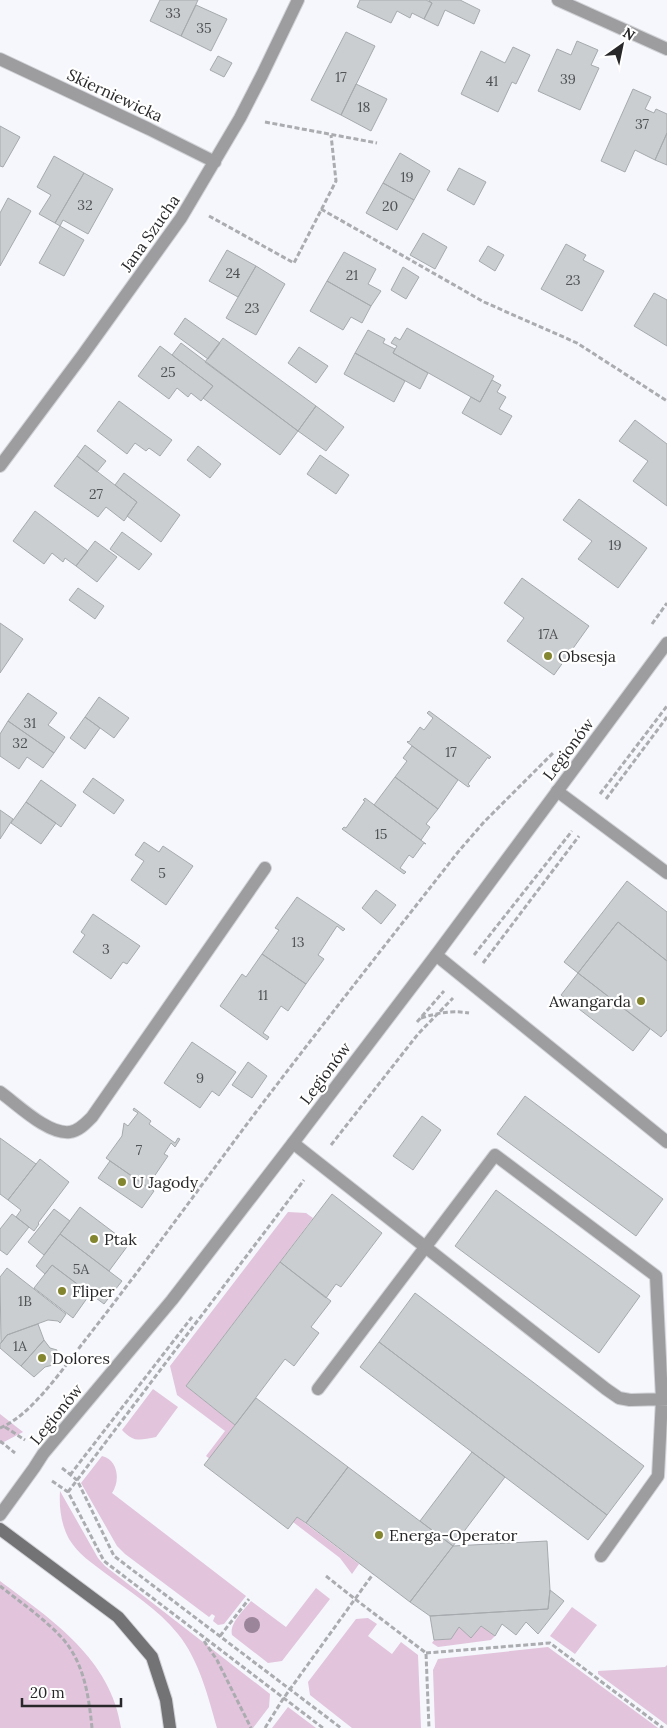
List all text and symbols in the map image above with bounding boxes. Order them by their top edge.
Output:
house number: 33 [165,4,181,22]
house number: 35 [196,19,212,37]
north arrow [597,20,647,70]
text: N [620,24,639,45]
street label: Skierniewicka [64,64,166,126]
house number: 17 [335,68,347,86]
house number: 39 [560,70,576,88]
house number: 41 [486,72,498,90]
house number: 18 [358,98,371,116]
house number: 37 [635,115,650,133]
house number: 19 [400,168,414,186]
street label: Jana Szucha [116,191,184,276]
house number: 32 [77,196,93,214]
house number: 20 [382,197,398,215]
house number: 24 [226,264,241,282]
house number: 21 [346,266,358,284]
house number: 23 [565,271,581,289]
house number: 23 [244,299,260,317]
house number: 25 [160,363,176,381]
house number: 27 [89,485,104,503]
house number: 19 [608,536,622,554]
house number: 17A [538,625,558,643]
place label: Obsesja [558,646,616,666]
marker: Obsesja [542,650,554,662]
house number: 31 [24,714,36,732]
street label: Legionów [538,714,598,784]
house number: 32 [12,734,28,752]
house number: 17 [445,743,457,761]
house number: 15 [375,825,387,843]
house number: 5 [158,864,166,882]
house number: 13 [292,933,305,951]
house number: 3 [102,940,110,958]
house number: 11 [258,986,268,1004]
place label: Awangarda [548,991,631,1011]
marker: Awangarda [635,995,647,1007]
street label: Legionów [295,1038,355,1108]
house number: 9 [196,1069,204,1087]
house number: 7 [136,1141,143,1159]
place label: U Jagody [132,1172,199,1192]
marker: U Jagody [116,1176,128,1188]
place label: Ptak [104,1229,137,1249]
marker: Ptak [88,1233,100,1245]
house number: 5A [73,1260,89,1278]
place label: Fliper [72,1281,115,1301]
marker: Fliper [56,1285,68,1297]
house number: 1B [18,1292,32,1310]
house number: 1A [13,1337,27,1355]
place label: Dolores [52,1348,110,1368]
marker: Dolores [36,1352,48,1364]
street label: Legionów [25,1379,87,1449]
place label: Energa-Operator [389,1525,518,1545]
marker: Energa-Operator [373,1529,385,1541]
scale bar [22,1676,121,1708]
text: 20 m [30,1683,65,1702]

